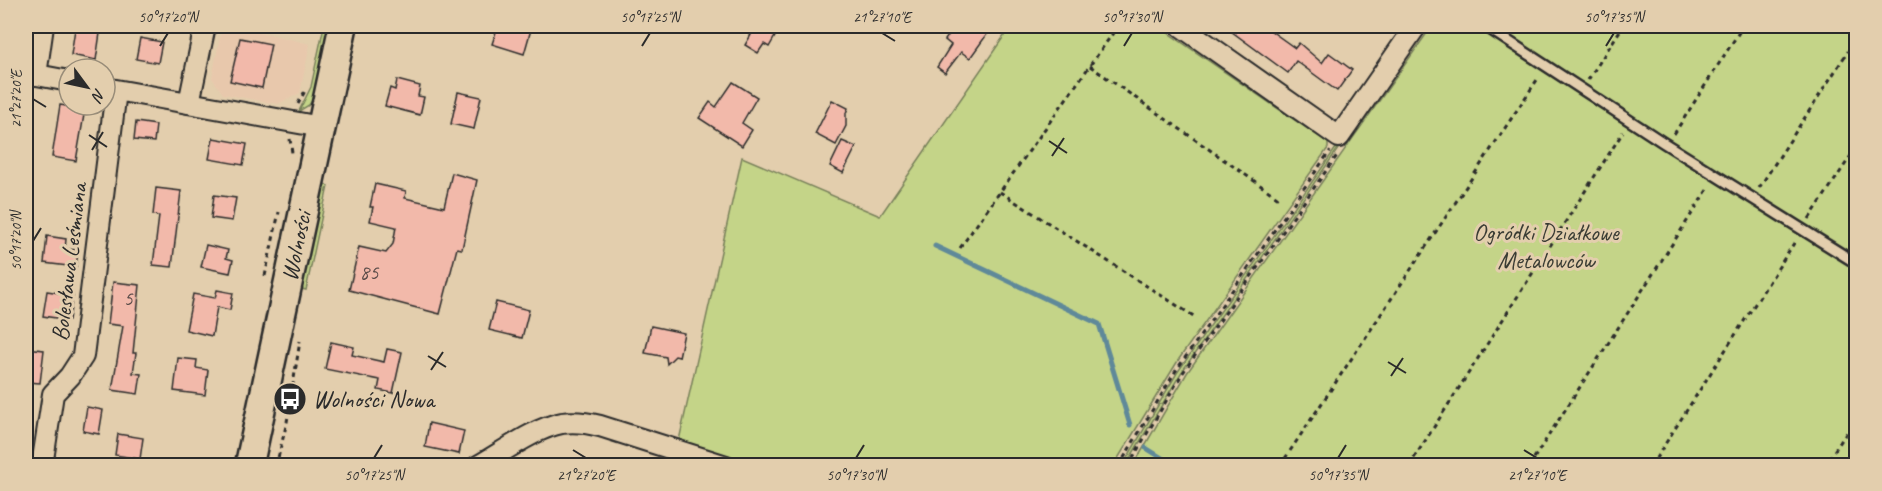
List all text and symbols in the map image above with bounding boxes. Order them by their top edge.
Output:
text: 50°17'20"N [138,8,201,27]
text: 50°17'25"N [620,8,683,27]
text: 21°27'10"E [853,8,913,27]
text: 50°17'30"N [1102,8,1165,27]
text: 50°17'35"N [1584,8,1647,27]
north arrow [57,57,117,117]
text: 21°27'20"E [7,68,26,128]
text: N [86,85,110,107]
street label: Bolesława Leśmiana [44,179,94,343]
street label: Wolności [274,206,319,283]
text: 50°17'20"N [7,208,26,271]
park label: Ogródki Działkowe Metalowców [1473,217,1621,275]
house number: 85 [360,259,380,285]
house number: 5 [123,285,134,311]
bus stop icon: Wolności Nowa [272,381,308,417]
place label: Wolności Nowa [313,384,436,414]
text: 50°17'25"N [344,466,407,485]
text: 21°27'20"E [557,466,617,485]
text: 50°17'30"N [826,466,889,485]
text: 50°17'35"N [1308,466,1371,485]
text: 21°27'10"E [1508,466,1568,485]

